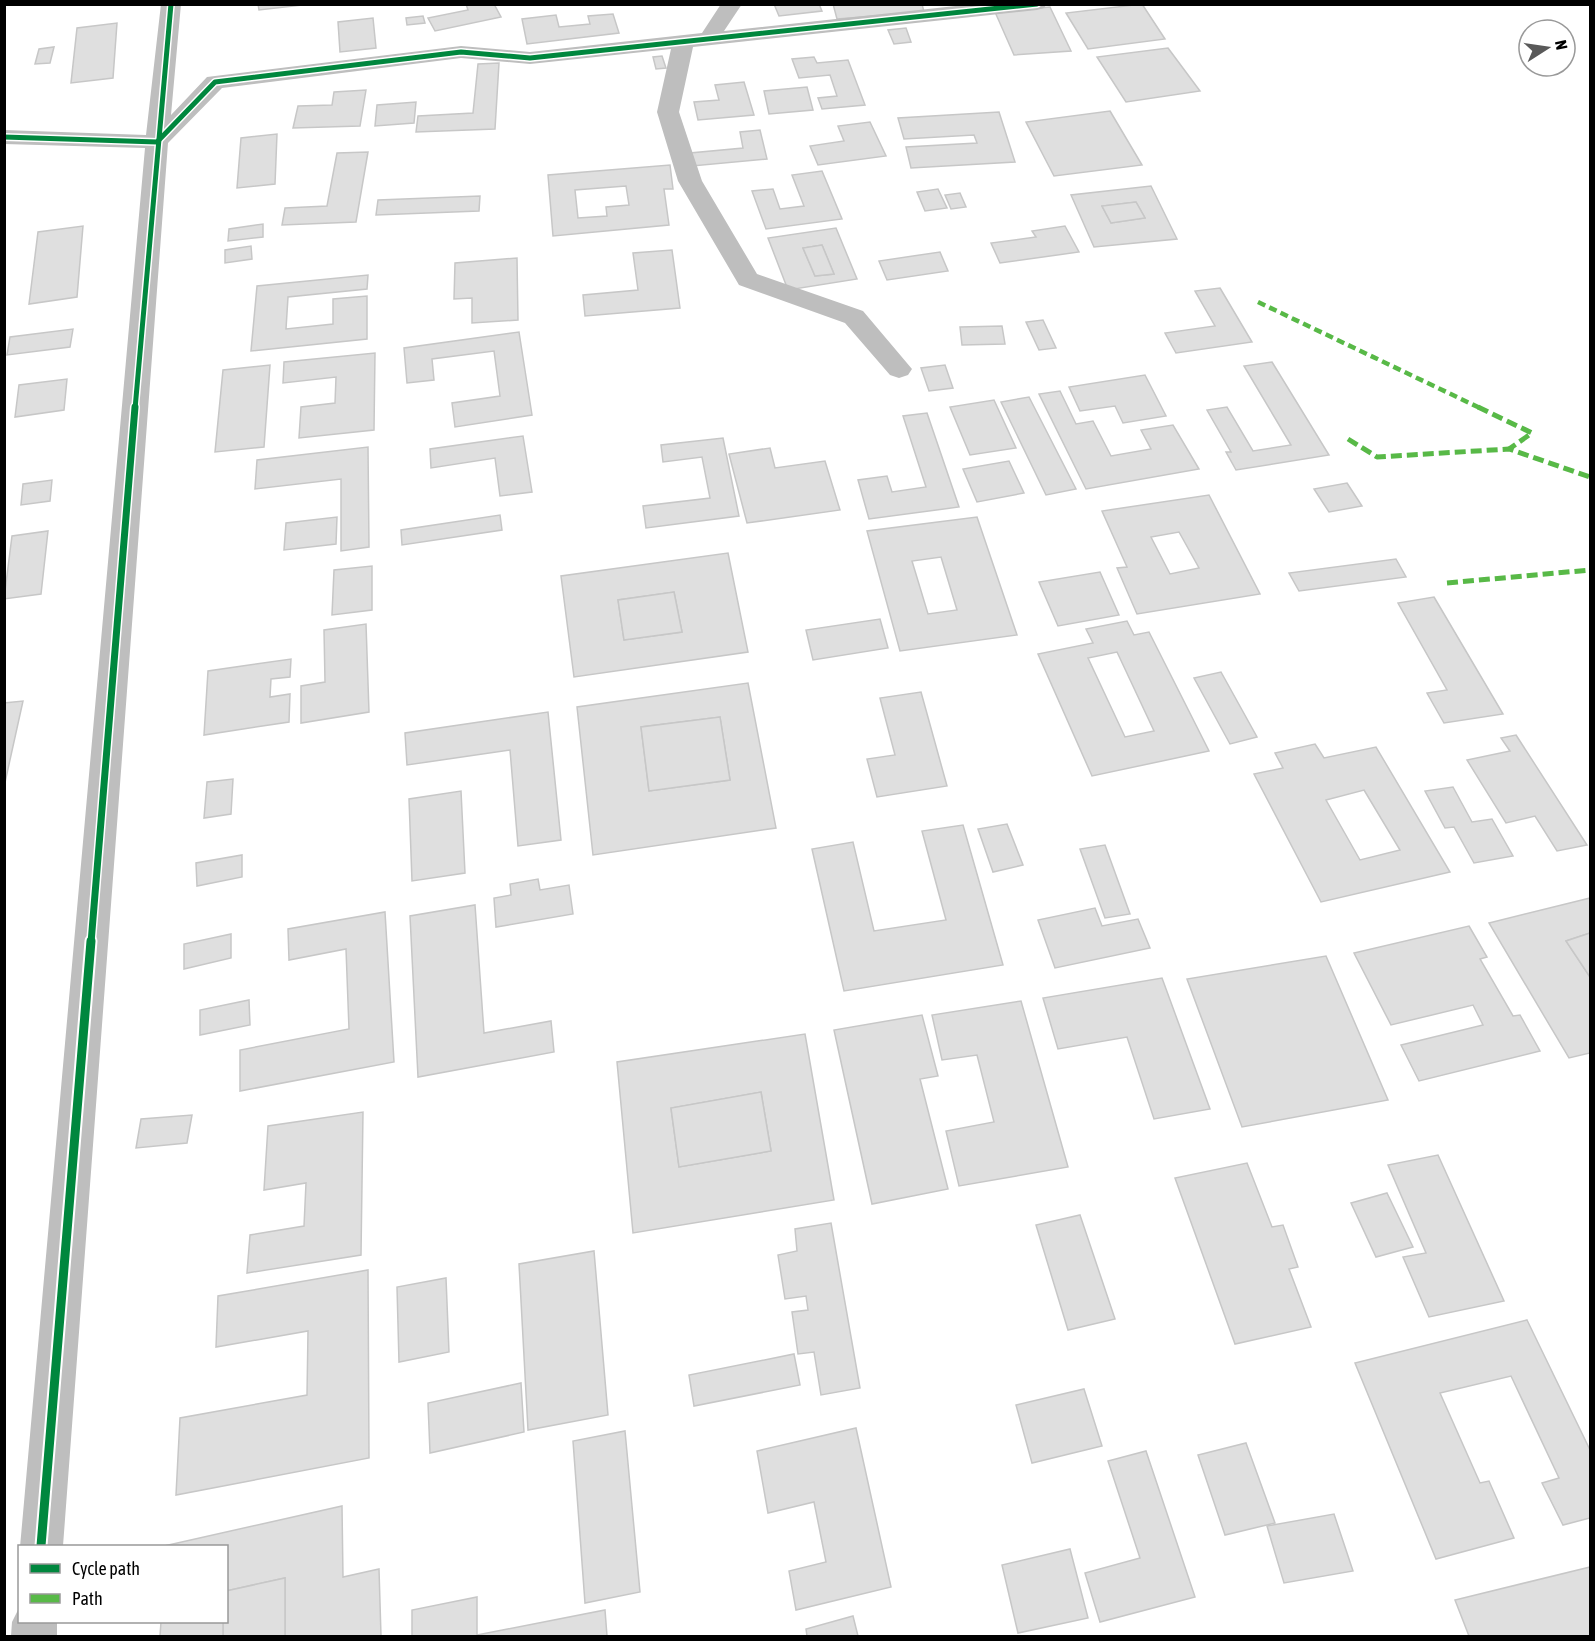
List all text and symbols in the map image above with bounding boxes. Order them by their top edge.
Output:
north arrow [1517,18,1577,78]
text: N [1552,38,1571,51]
legend [18,1545,228,1623]
text: Cycle path [72,1558,140,1579]
text: Path [72,1588,103,1609]

